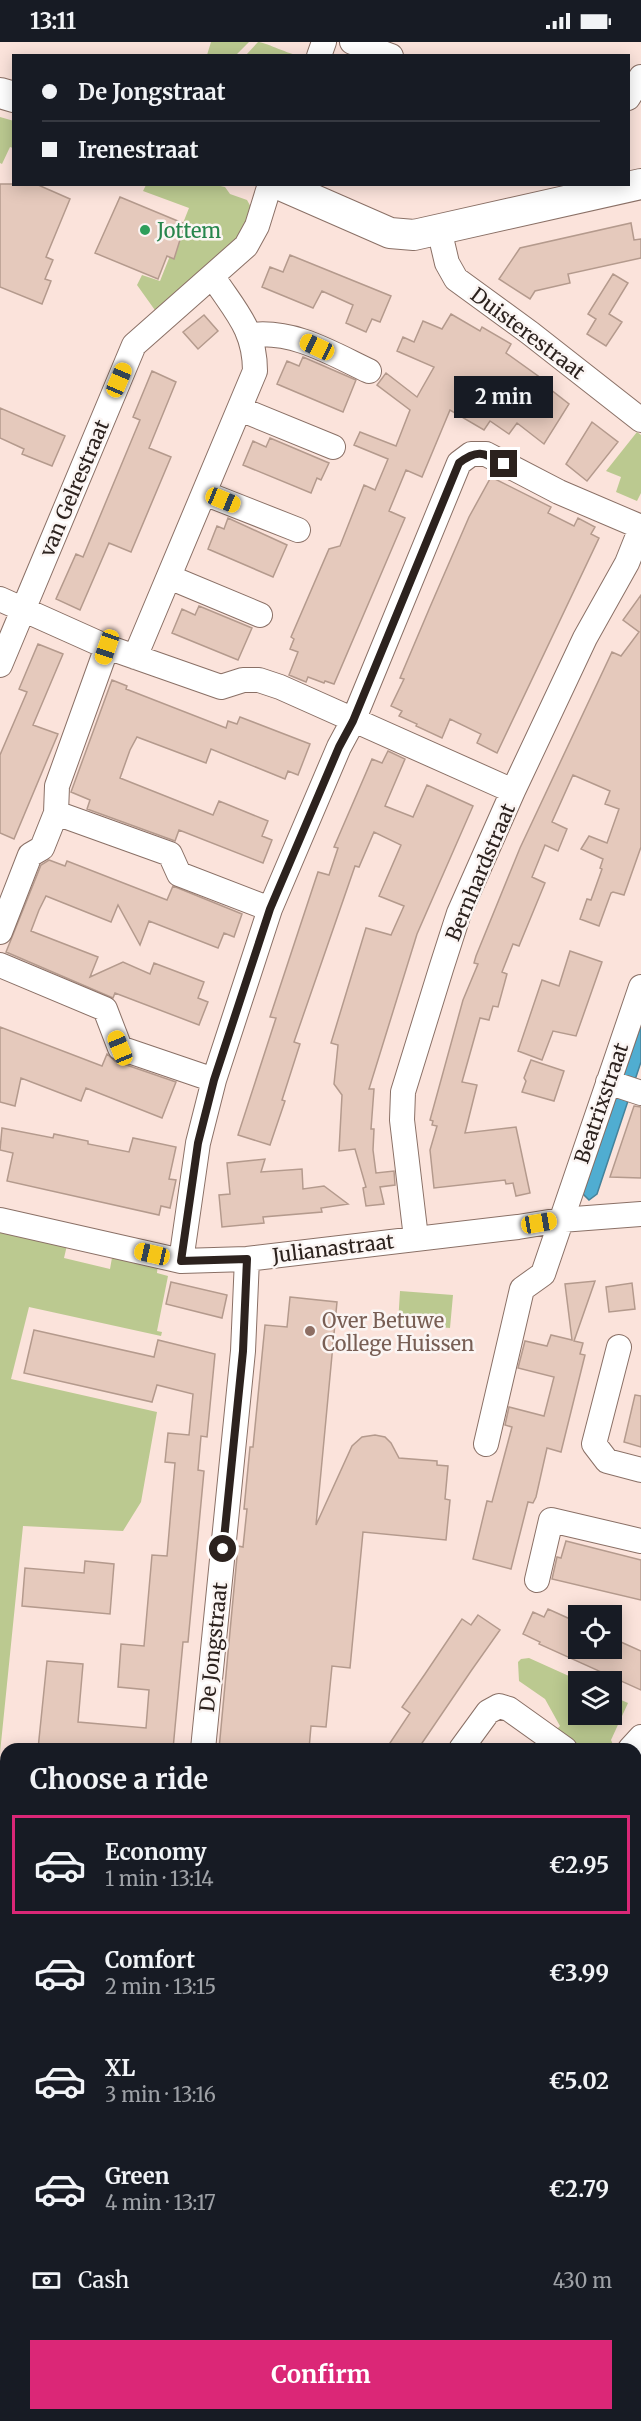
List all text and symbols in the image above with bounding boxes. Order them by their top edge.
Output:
text: 13:11 [30,7,76,35]
text: De Jongstraat [78,78,226,106]
text: Irenestraat [78,136,199,164]
place label: Jottem [156,218,221,243]
marker: Jottem [138,223,152,237]
street label: Duisterestraat [466,282,590,384]
car [297,331,337,363]
car [104,360,134,400]
callout: 2 min [454,377,554,419]
text: 2 min [475,384,532,409]
street label: van Gelrestraat [33,416,114,561]
route end [490,450,517,477]
car [203,485,243,515]
car [93,627,121,667]
street label: Bernhardstraat [440,799,520,944]
car [105,1028,135,1068]
street label: Beatrixstraat [569,1039,633,1167]
car [520,1211,558,1235]
street label: Julianastraat [270,1228,395,1268]
car [132,1241,172,1267]
place label: Over Betuwe College Huissen [322,1308,474,1356]
marker: Over Betuwe College Huissen [303,1324,317,1338]
route start [209,1535,236,1562]
street label: De Jongstraat [194,1581,232,1713]
map controls [568,1605,622,1725]
button: locate [568,1605,622,1659]
button: layers [568,1671,622,1725]
text: Choose a ride [30,1762,208,1796]
icon: car [33,1838,87,1892]
text: Economy [105,1838,206,1866]
text: €2.95 [549,1851,609,1879]
text: 1 min · 13:14 [105,1866,213,1891]
icon: car [33,1946,87,2000]
text: Comfort [105,1946,195,1974]
text: €3.99 [549,1959,609,1987]
text: 2 min · 13:15 [105,1974,216,1999]
icon: car [33,2054,87,2108]
text: XL [105,2054,135,2082]
text: €5.02 [549,2067,609,2095]
text: 3 min · 13:16 [105,2082,216,2107]
icon: car [33,2162,87,2216]
text: Green [105,2162,169,2190]
text: €2.79 [549,2175,609,2203]
text: 4 min · 13:17 [105,2190,216,2215]
icon: cash [30,2264,63,2297]
text: Cash [78,2266,129,2294]
text: 430 m [553,2268,612,2293]
button: Confirm [30,2340,612,2409]

